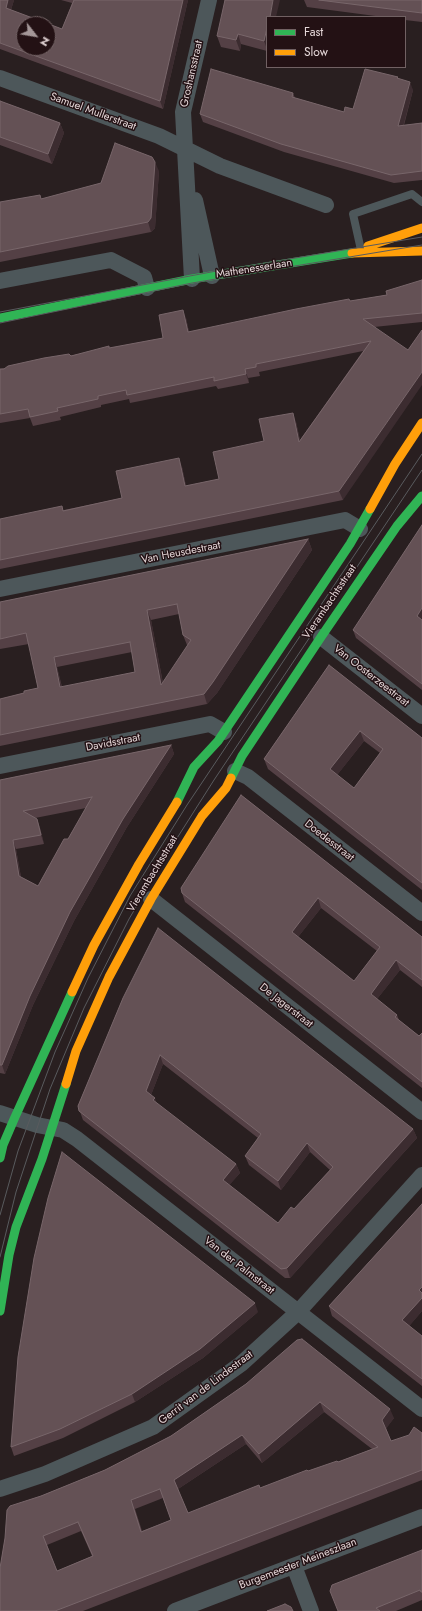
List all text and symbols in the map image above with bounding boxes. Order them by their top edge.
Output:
north arrow [16,16,56,56]
legend [266,16,406,68]
text: Fast [304,23,323,41]
text: N [36,34,55,50]
street label: Groshansstraat [178,39,206,109]
text: Slow [304,43,328,61]
street label: Samuel Mullerstraat [48,90,138,134]
street label: Mathenesserlaan [215,256,293,282]
street label: Van Heusdestraat [140,539,222,567]
street label: Vierambachtsstraat [300,562,360,642]
street label: Van Oosterzeestraat [331,642,411,710]
street label: Davidsstraat [85,731,141,755]
street label: Doedesstraat [301,817,357,865]
street label: Vierambachtsstraat [125,833,181,915]
street label: De Jagerstraat [257,981,315,1031]
street label: Van der Palmstraat [201,1234,277,1298]
street label: Gerrit van de Lindestraat [156,1348,256,1428]
street label: Burgemeester Meineszlaan [238,1536,358,1592]

